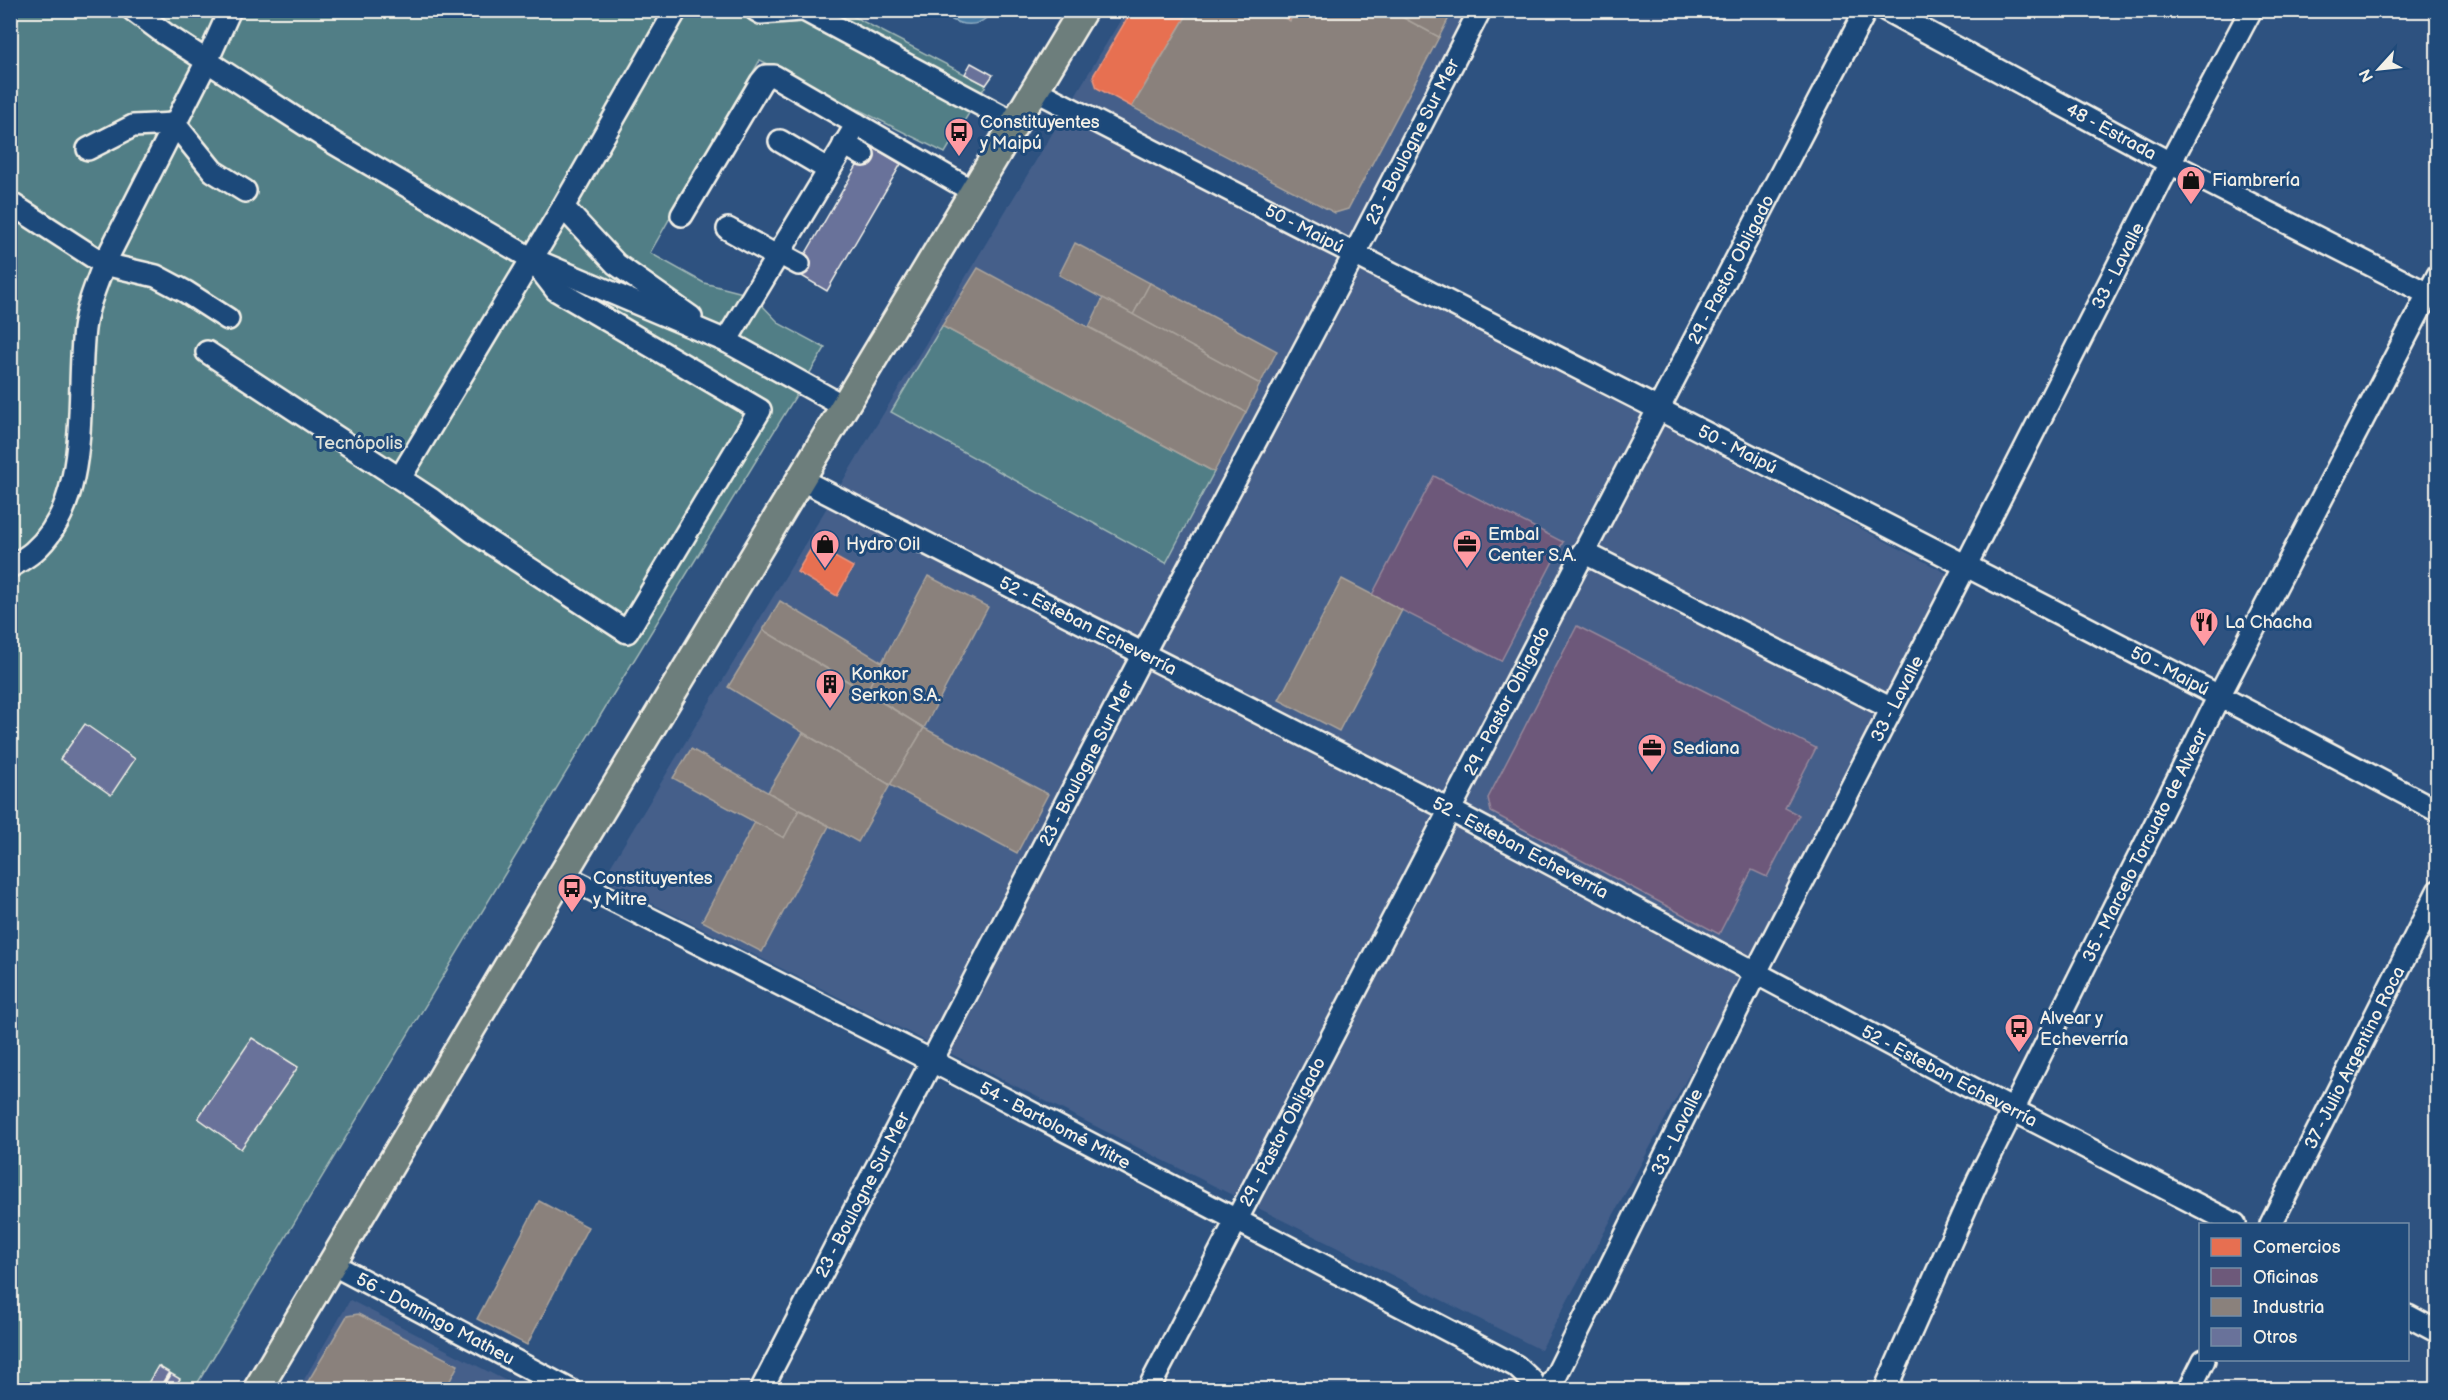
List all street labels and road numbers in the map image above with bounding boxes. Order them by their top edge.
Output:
street label: 23 - Boulogne Sur Mer [1361,55,1464,228]
street label: 48 - Estrada [2062,99,2160,165]
street label: 29 - Pastor Obligado [1684,192,1779,348]
street label: 50 - Maipú [1261,200,1347,258]
street label: 33 - Lavalle [2088,219,2149,313]
street label: 50 - Maipú [1694,421,1780,478]
street label: 52 - Esteban Echeverría [996,572,1180,680]
street label: 29 - Pastor Obligado [1460,623,1555,779]
street label: 50 - Maipú [2127,642,2213,700]
street label: 33 - Lavalle [1867,652,1929,746]
street label: 23 - Boulogne Sur Mer [1035,677,1139,850]
street label: 35 - Marcelo Torcuato de Alvear [2078,724,2213,966]
street label: 52 - Esteban Echeverría [1429,793,1612,903]
street label: 37 - Julio Argentino Roca [2300,963,2409,1153]
street label: 52 - Esteban Echeverría [1858,1021,2041,1132]
street label: 29 - Pastor Obligado [1235,1054,1330,1210]
street label: 54 - Bartolomé Mitre [976,1078,1134,1174]
street label: 33 - Lavalle [1647,1085,1708,1179]
street label: 23 - Boulogne Sur Mer [811,1108,915,1281]
street label: 56 - Domingo Matheu [352,1269,518,1370]

